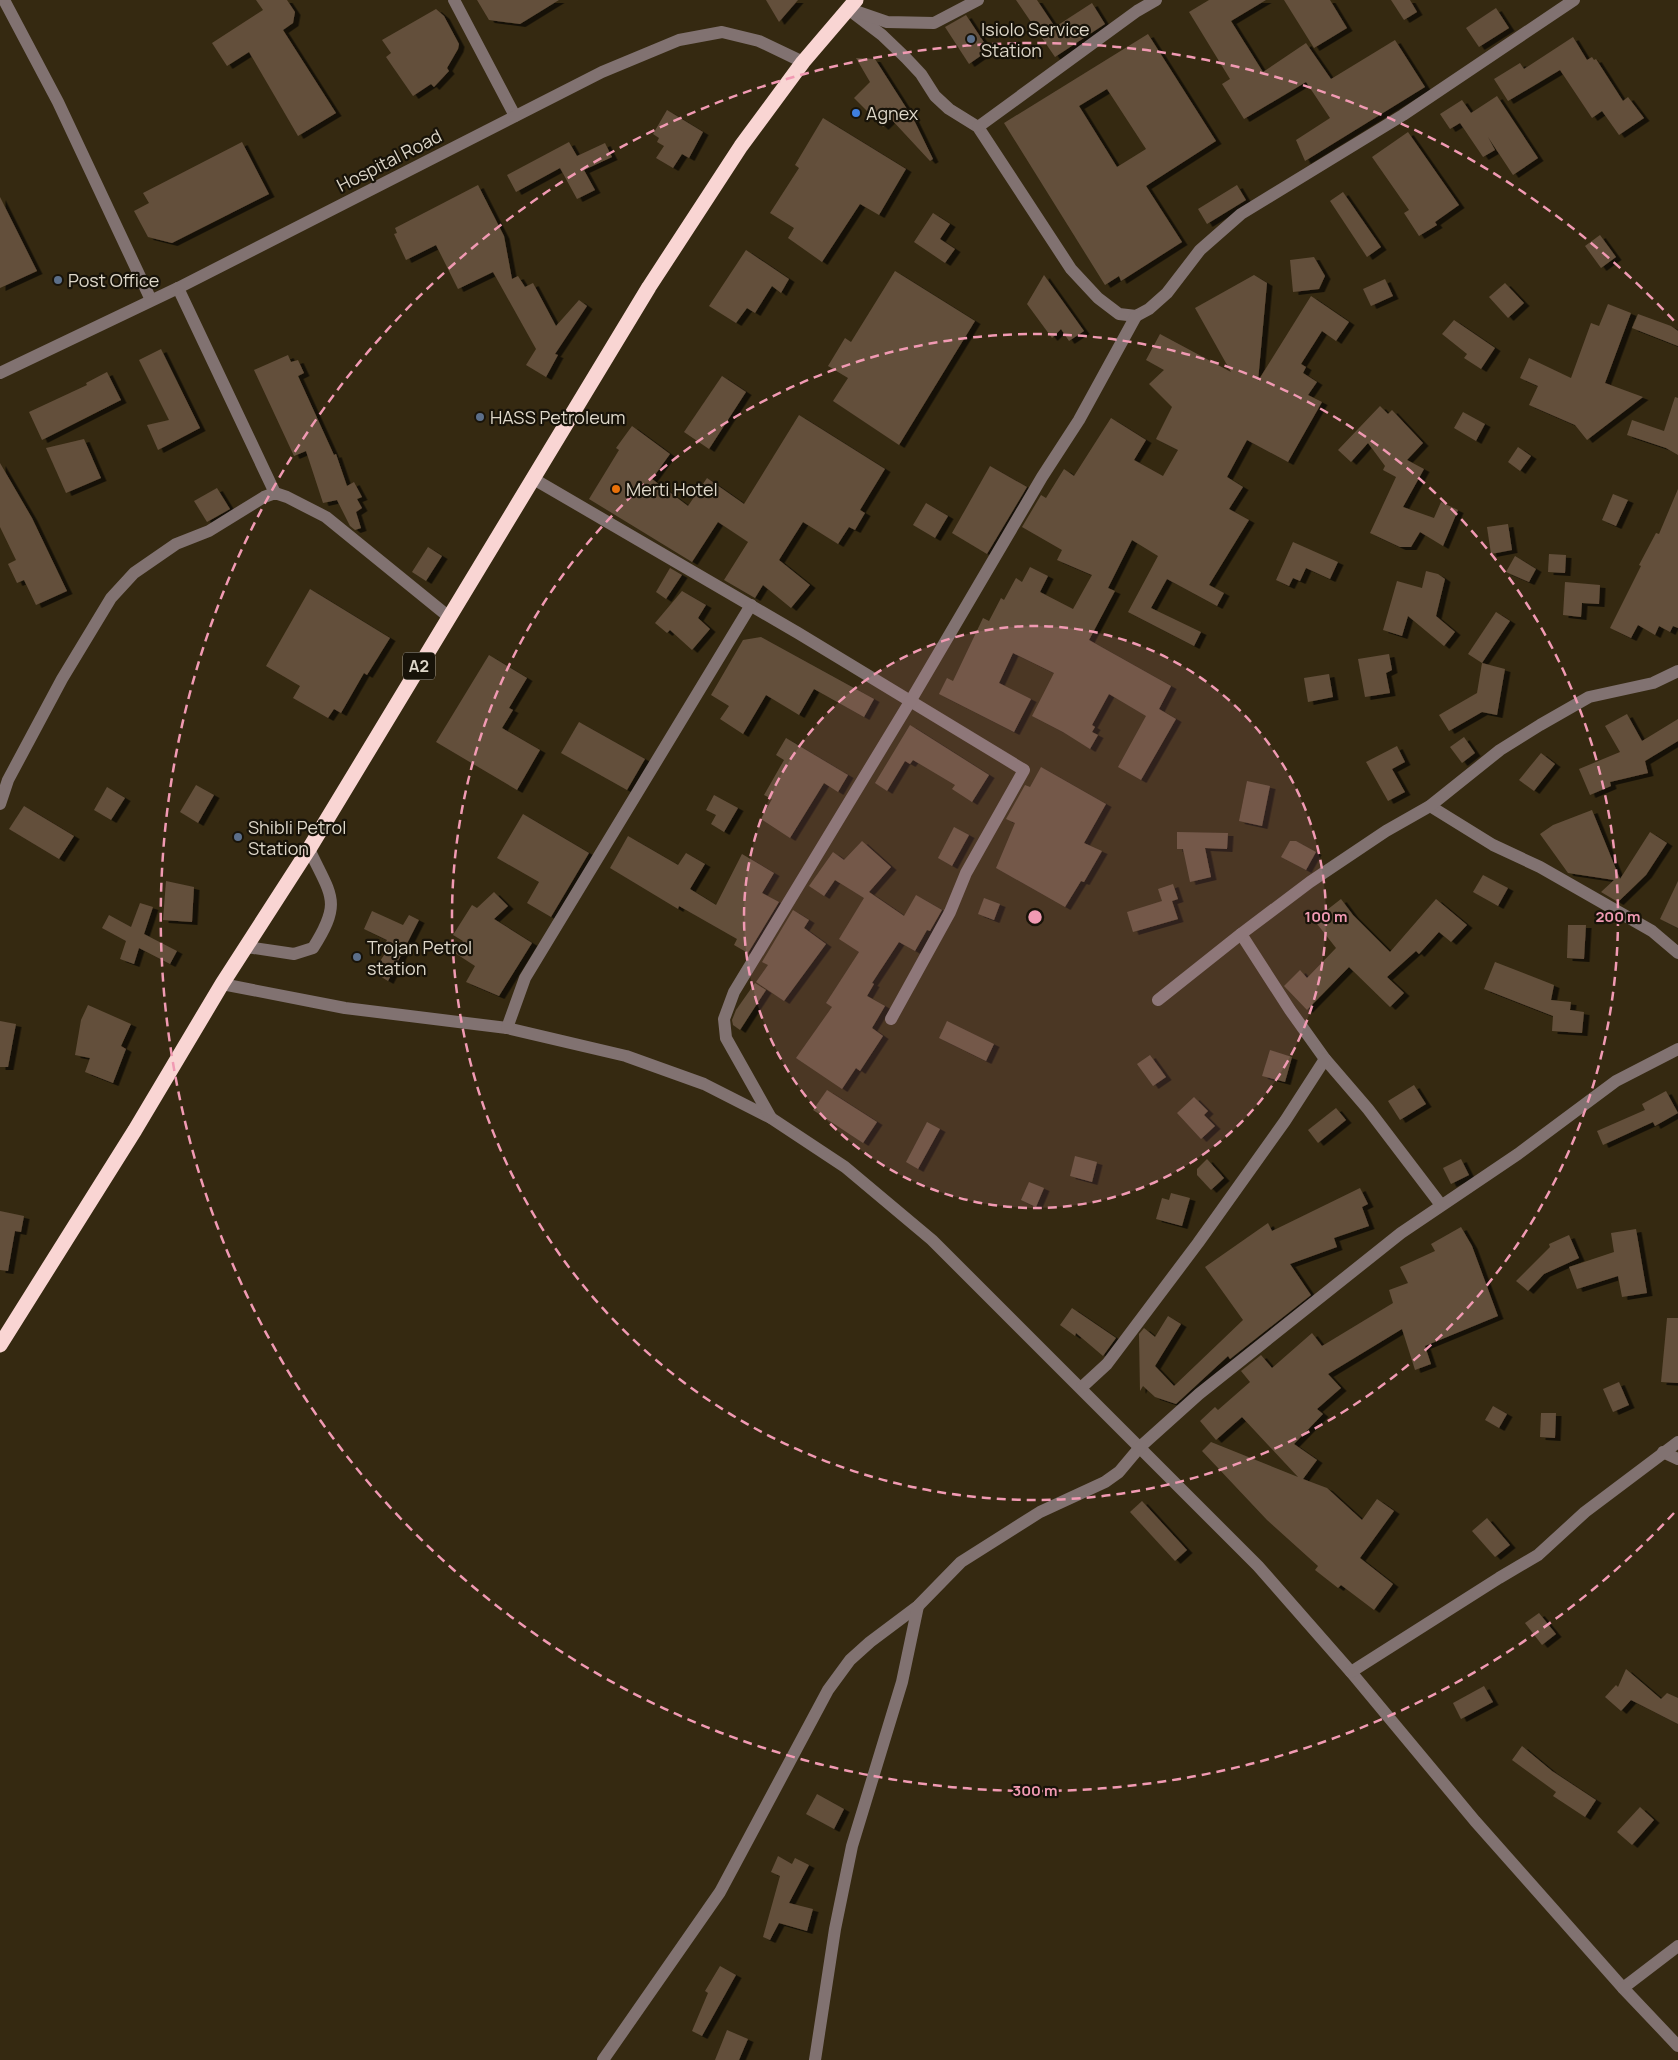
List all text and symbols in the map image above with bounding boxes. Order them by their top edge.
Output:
place label: Isiolo Service Station [981,17,1090,62]
marker: Isiolo Service Station [965,33,977,45]
place label: Agnex [866,101,919,125]
marker: Agnex [850,107,862,119]
street label: Hospital Road [332,123,446,197]
place label: Post Office [68,268,159,292]
marker: Post Office [52,274,64,286]
place label: HASS Petroleum [490,405,626,429]
marker: HASS Petroleum [474,411,486,423]
place label: Merti Hotel [626,477,718,501]
marker: Merti Hotel [610,483,622,495]
road number: A2 [403,652,435,679]
place label: Shibli Petrol Station [248,815,346,860]
marker: Shibli Petrol Station [232,831,244,843]
text: 100 m [1305,906,1347,927]
text: 200 m [1595,906,1641,927]
centre of rings [1026,908,1044,926]
place label: Trojan Petrol station [367,935,472,980]
marker: Trojan Petrol station [351,951,363,963]
text: 300 m [1013,1780,1057,1801]

